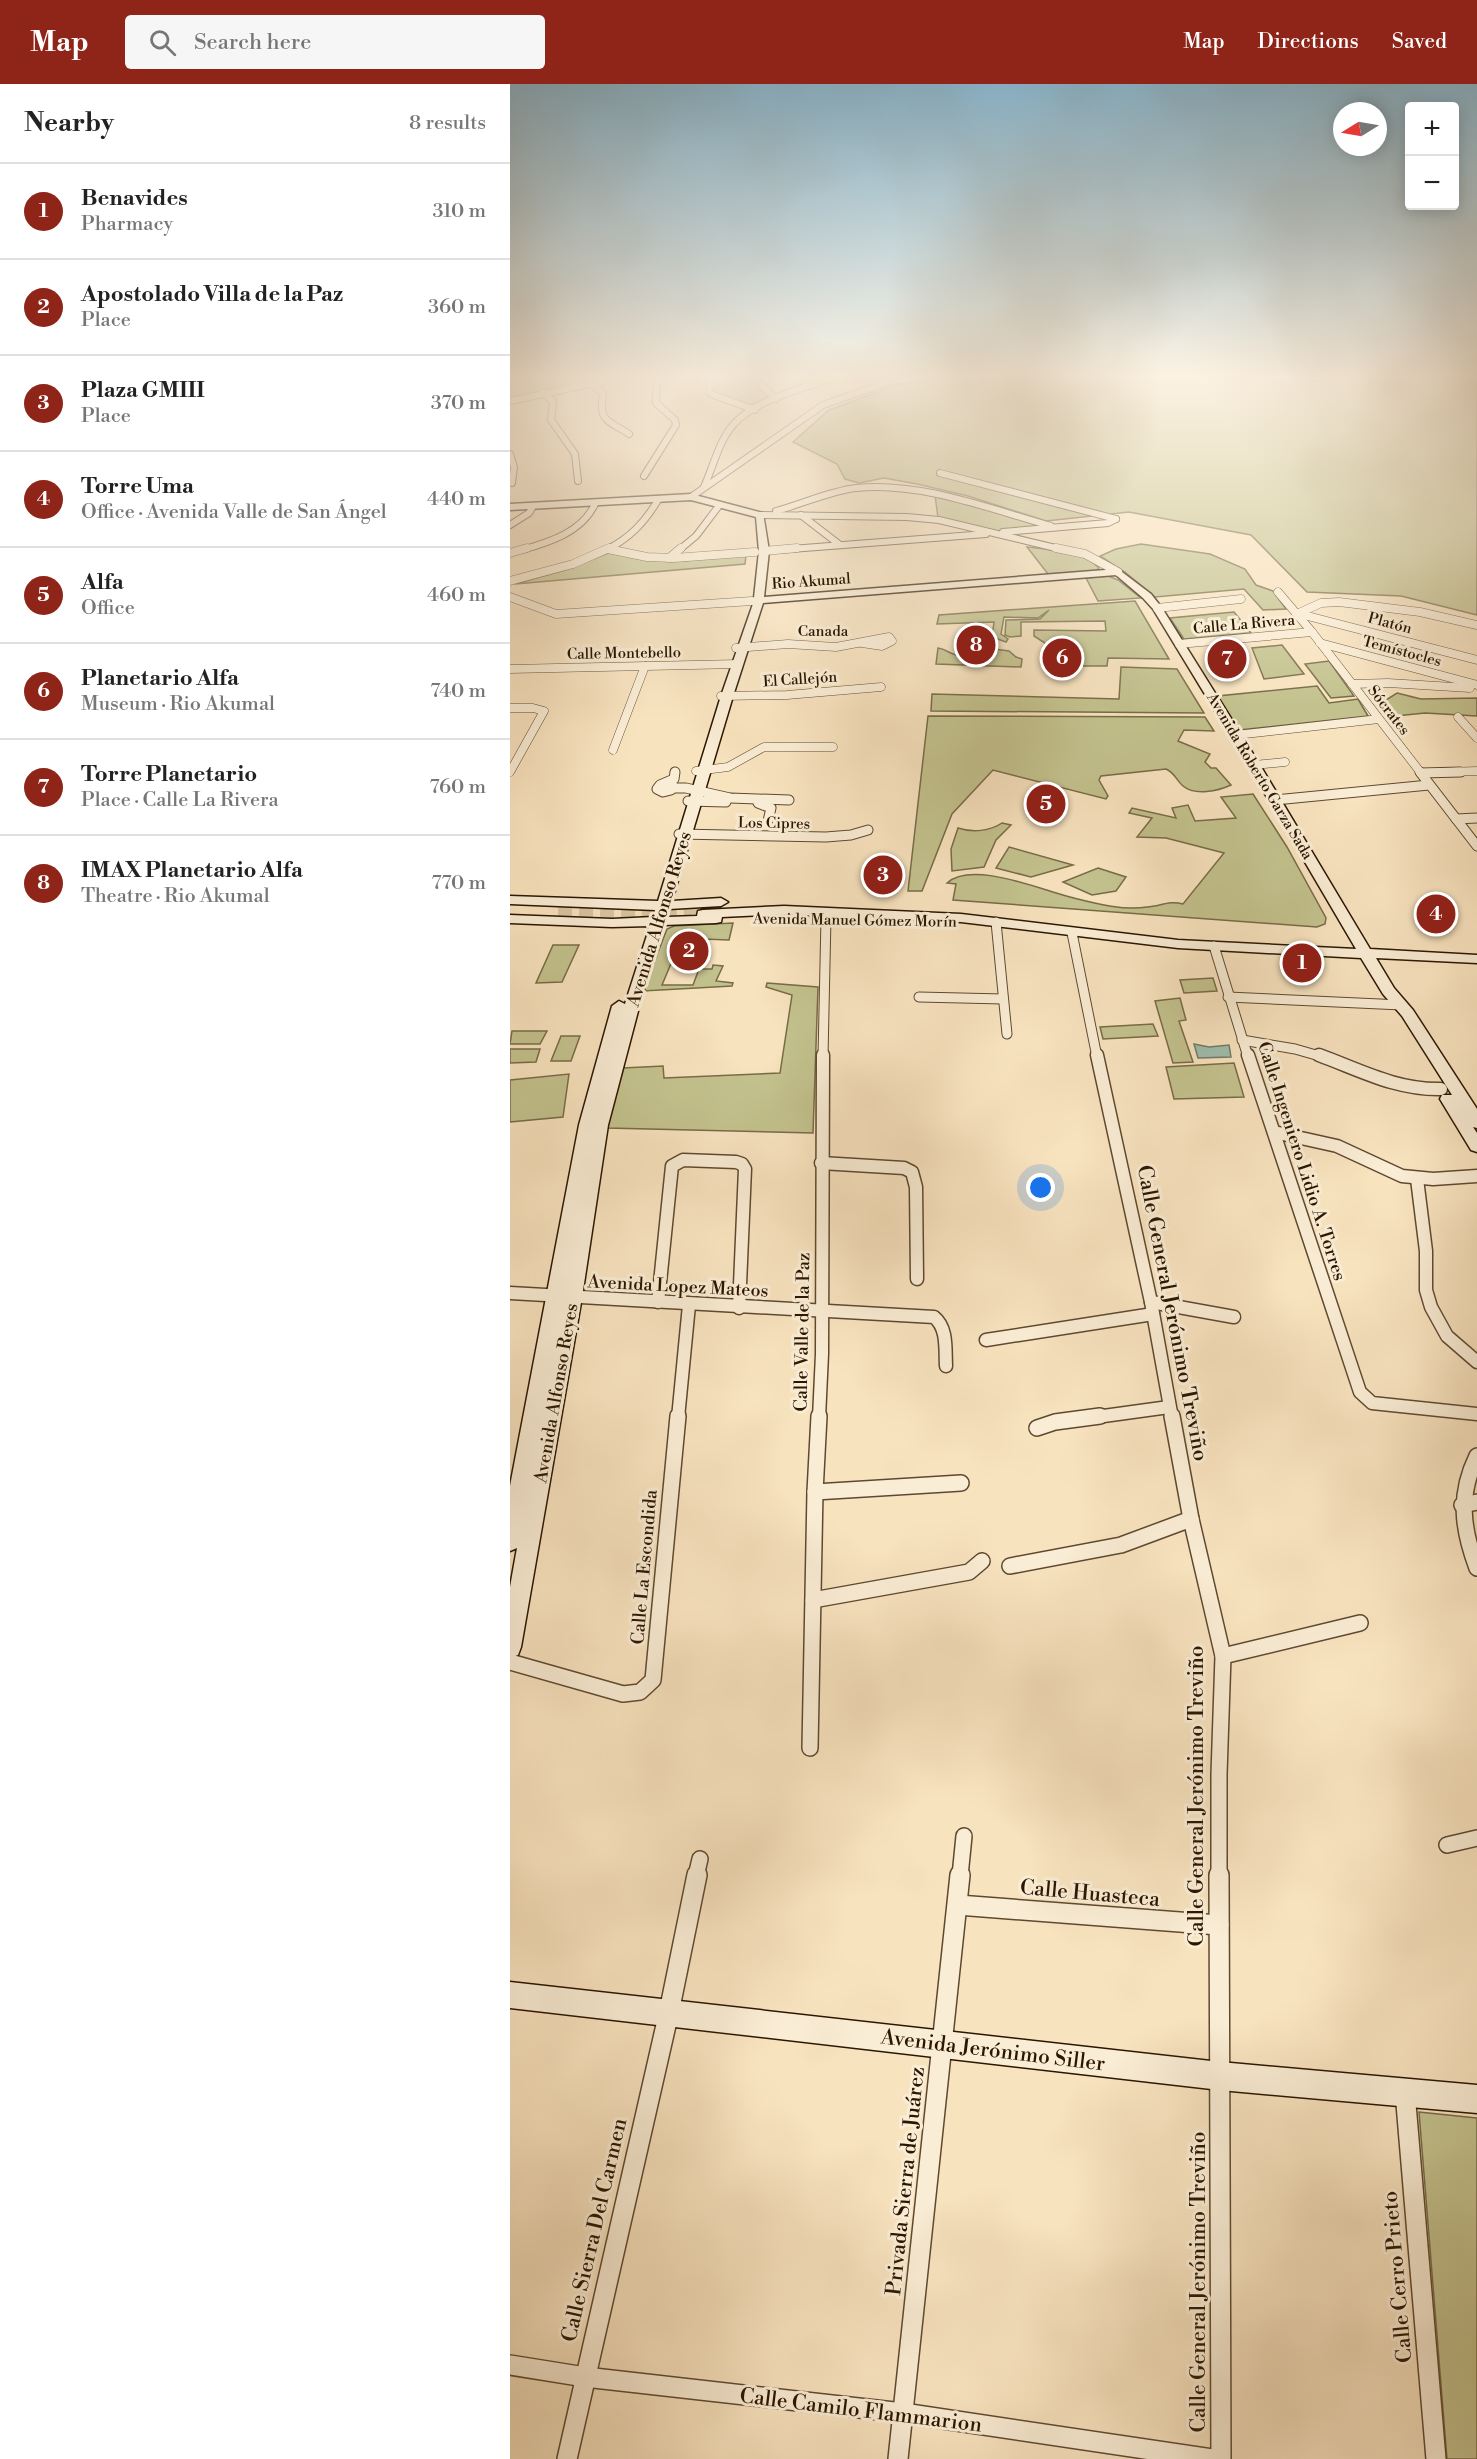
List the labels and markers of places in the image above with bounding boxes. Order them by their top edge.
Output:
pin: 8 [956,622,996,668]
pin: 6 [1042,636,1082,680]
pin: 7 [1208,636,1246,682]
pin: 5 [1026,782,1066,826]
pin: 3 [864,852,902,898]
pin: 4 [1416,892,1456,936]
pin: 2 [670,928,708,974]
pin: 1 [1282,940,1322,986]

